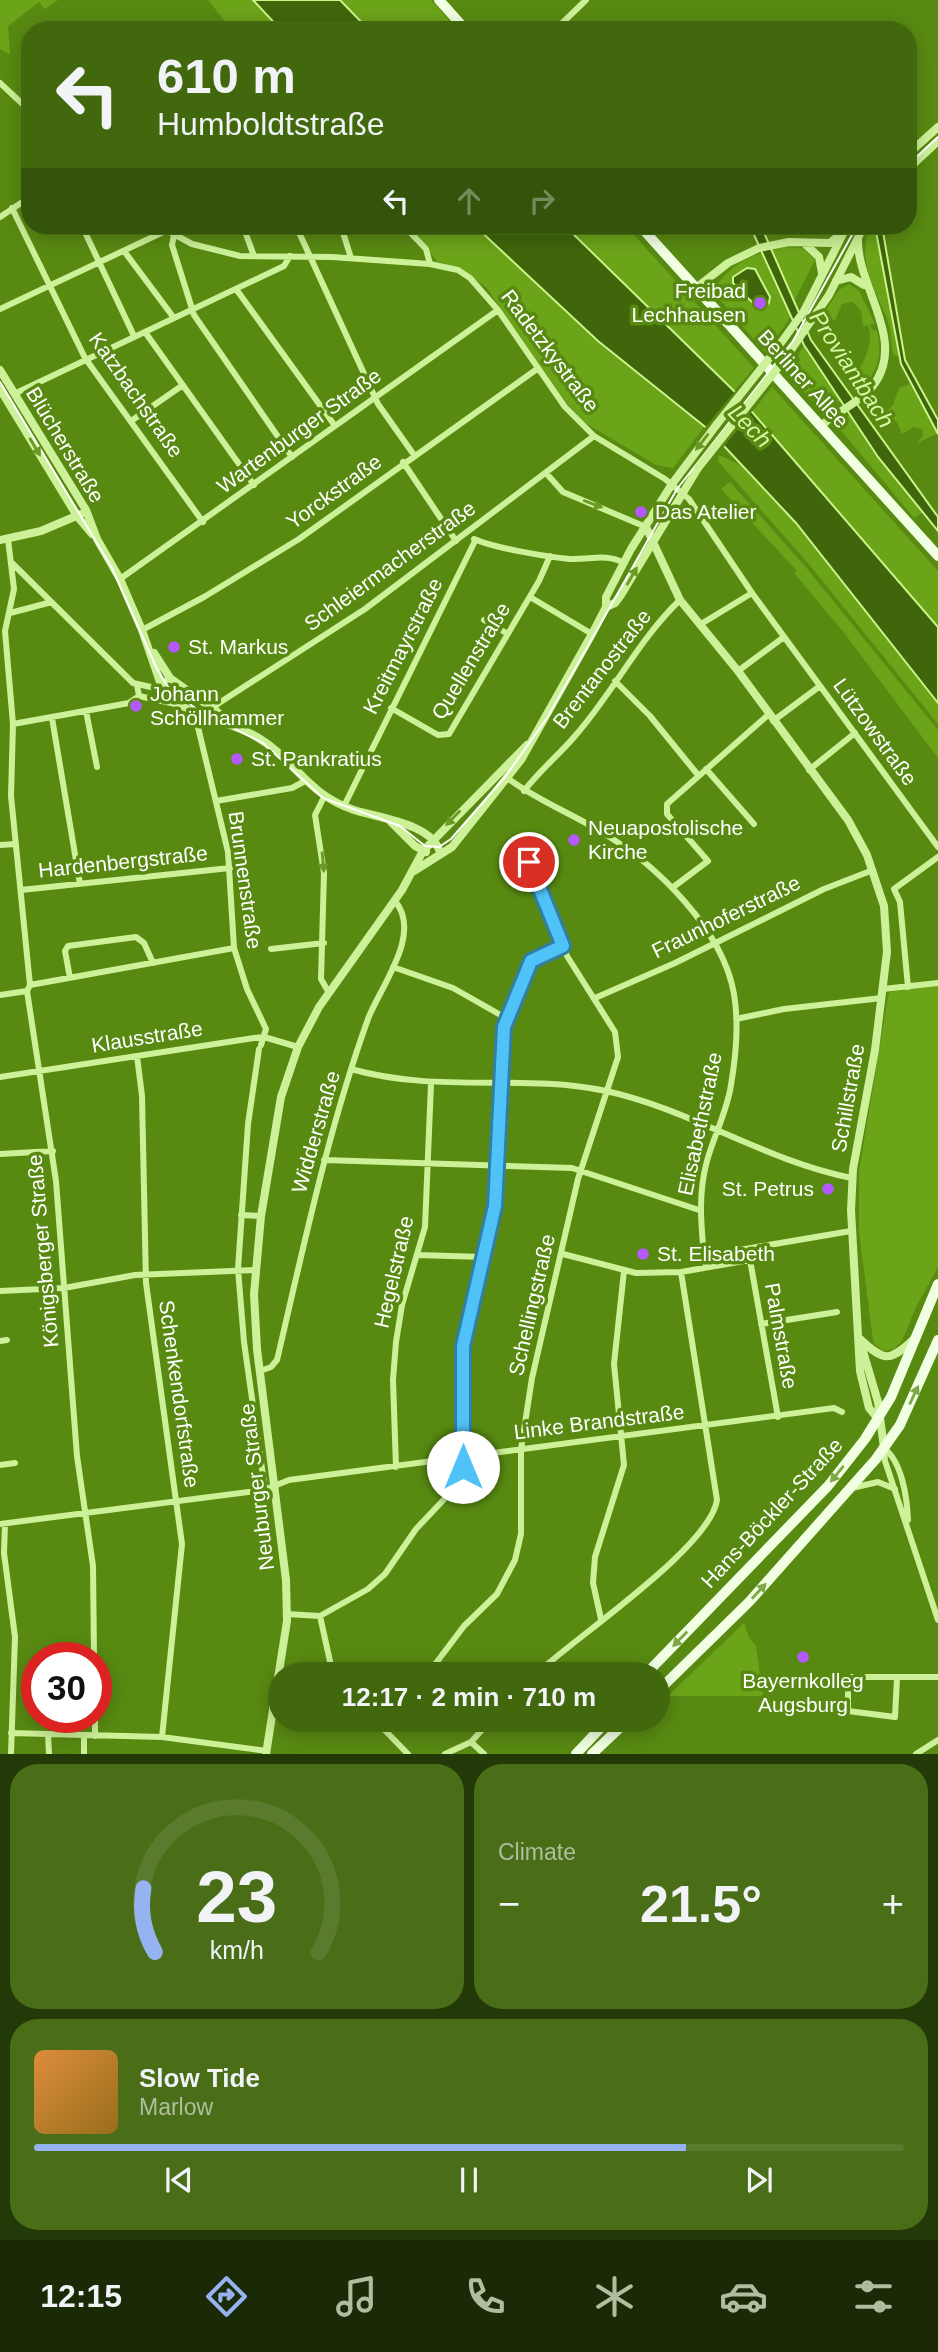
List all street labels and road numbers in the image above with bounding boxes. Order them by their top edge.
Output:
street label: Radetzkystraße [497,285,604,416]
street label: Berliner Allee [753,325,853,432]
street label: Katzbachstraße [85,328,188,462]
street label: Wartenburger Straße [212,364,385,498]
street label: Blücherstraße [22,383,109,507]
street label: Yorckstraße [282,450,385,534]
street label: Schleiermacherstraße [300,496,480,635]
street label: Kreitmayrstraße [358,574,447,718]
street label: Quellenstraße [427,598,514,723]
street label: Brentanostraße [548,605,655,733]
street label: Lützowstraße [829,674,922,789]
street label: Brunnenstraße [224,810,267,950]
street label: Hardenbergstraße [37,841,209,882]
street label: Fraunhoferstraße [648,871,804,962]
street label: Klausstraße [90,1016,204,1057]
street label: Schillstraße [827,1042,868,1154]
street label: Elisabethstraße [673,1050,726,1198]
street label: Widderstraße [287,1068,344,1196]
street label: Königsberger Straße [23,1154,62,1349]
street label: Hegelstraße [369,1214,418,1330]
street label: Schellingstraße [504,1232,559,1378]
street label: Palmstraße [761,1281,802,1391]
street label: Schenkendorfstraße [155,1299,204,1489]
street label: Linke Brandstraße [512,1400,685,1443]
street label: Neuburger Straße [235,1402,278,1572]
street label: Hans-Böckler-Straße [696,1433,847,1592]

